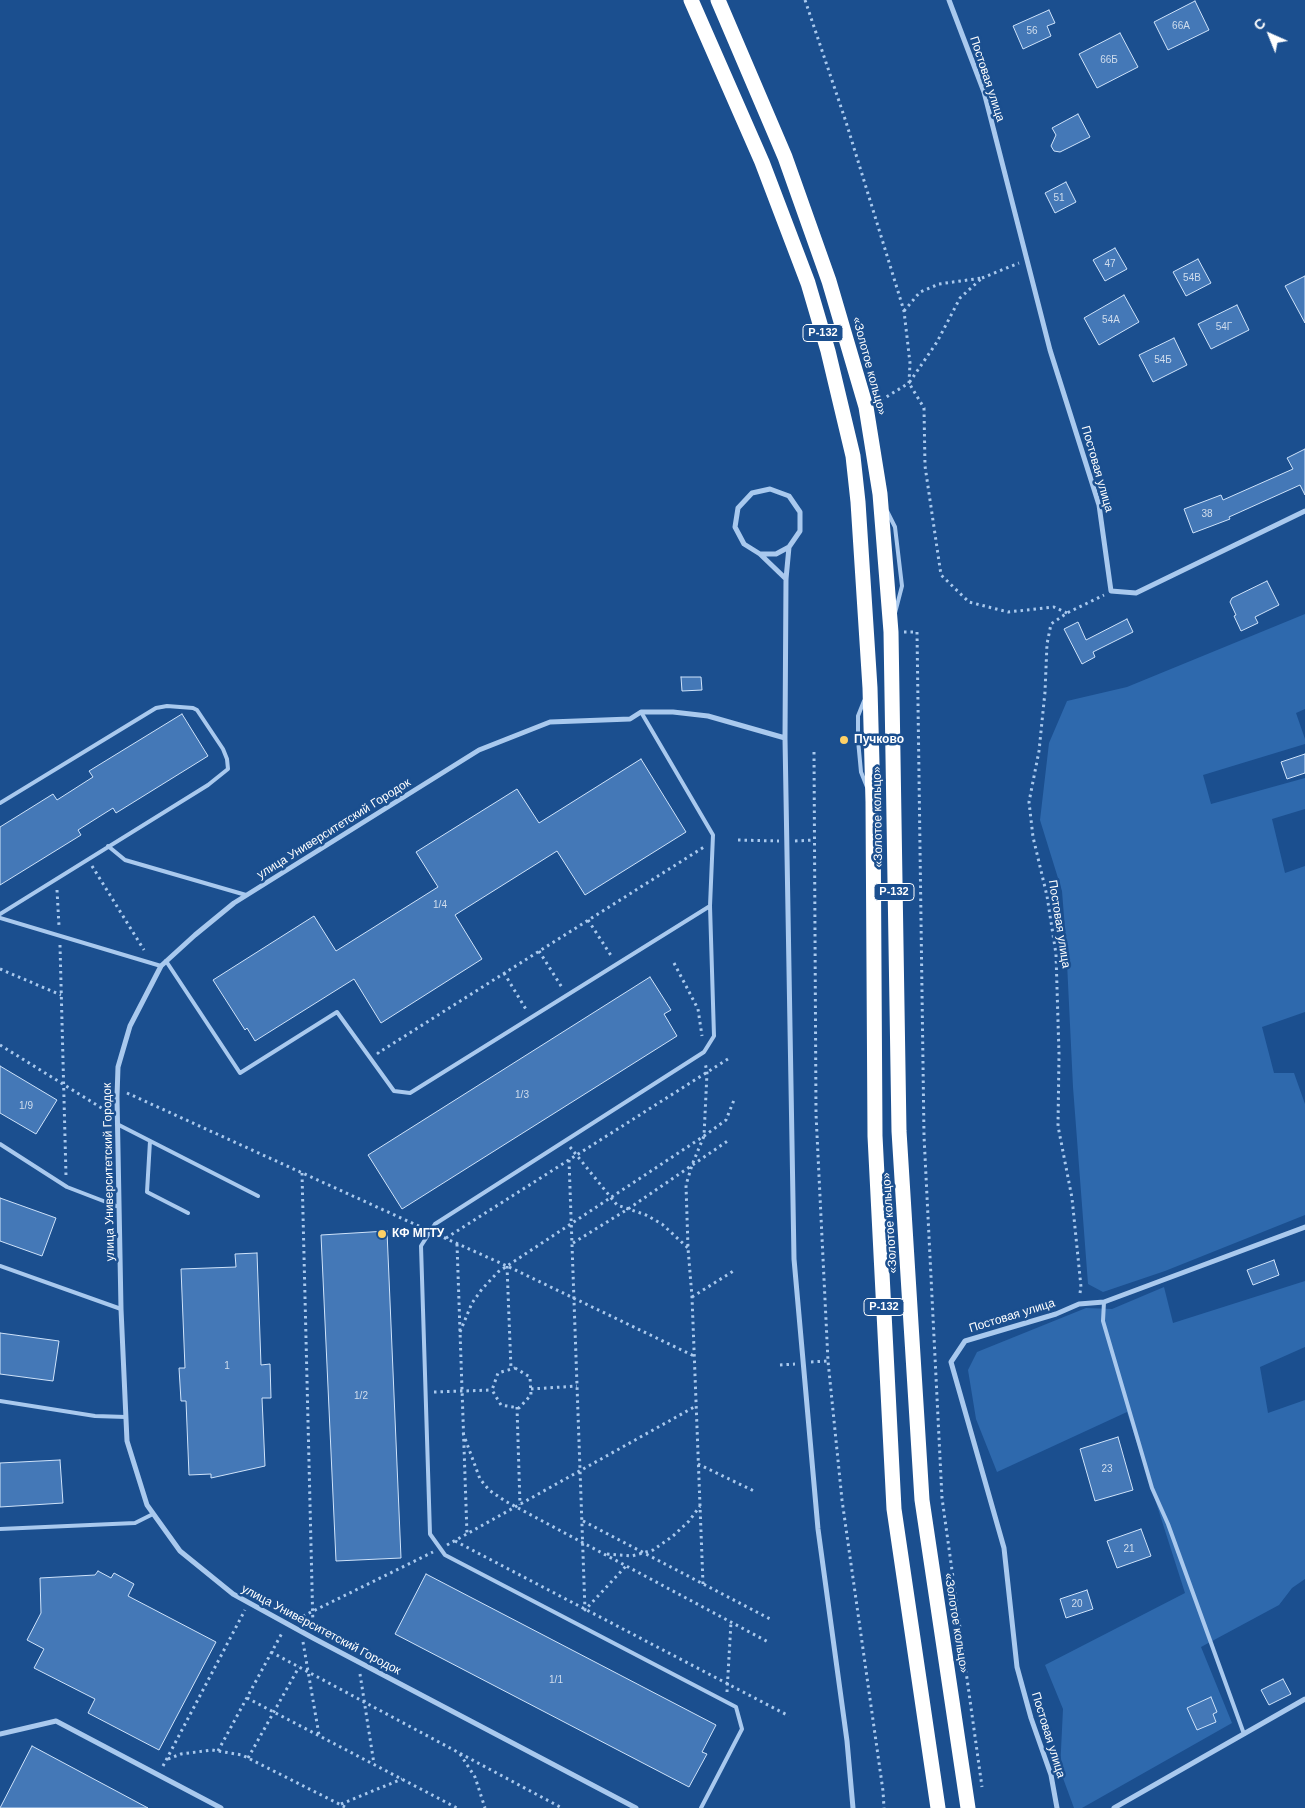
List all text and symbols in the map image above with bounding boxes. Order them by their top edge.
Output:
north arrow [1245,10,1295,60]
text: С [1250,15,1269,33]
house number: 66А [1172,20,1190,32]
house number: 56 [1026,25,1038,37]
street label: Постовая улица [966,34,1008,124]
house number: 66Б [1100,54,1118,66]
house number: 51 [1053,192,1065,204]
house number: 47 [1104,258,1116,270]
house number: 54В [1183,272,1201,284]
house number: 54А [1102,314,1120,326]
street label: «Золотое кольцо» [849,315,889,417]
house number: 54Г [1216,321,1232,333]
road number: Р-132 [803,324,843,342]
house number: 54Б [1154,354,1172,366]
street label: Постовая улица [1078,424,1116,514]
house number: 38 [1201,508,1213,520]
place label: Пучково [854,733,904,747]
marker: Пучково [838,734,850,746]
street label: «Золотое кольцо» [870,766,886,868]
street label: улица Университетский Городок [255,776,413,882]
street label: Постовая улица [1045,879,1073,969]
road number: Р-132 [874,884,914,900]
house number: 1/4 [433,899,447,911]
street label: улица Университетский Городок [100,1083,118,1261]
house number: 1/3 [515,1089,529,1101]
house number: 1/9 [19,1100,33,1112]
street label: «Золотое кольцо» [879,1172,901,1274]
place label: КФ МГТУ [392,1227,444,1241]
marker: КФ МГТУ [376,1228,388,1240]
street label: Постовая улица [967,1296,1057,1336]
road number: Р-132 [864,1298,904,1315]
house number: 1 [224,1360,230,1372]
house number: 1/2 [354,1390,368,1402]
house number: 23 [1101,1463,1113,1475]
house number: 21 [1123,1543,1135,1555]
street label: «Золотое кольцо» [941,1572,971,1674]
street label: улица Университетский Городок [239,1582,403,1678]
house number: 20 [1071,1598,1083,1610]
house number: 1/1 [549,1674,563,1686]
street label: Постовая улица [1028,1690,1068,1780]

